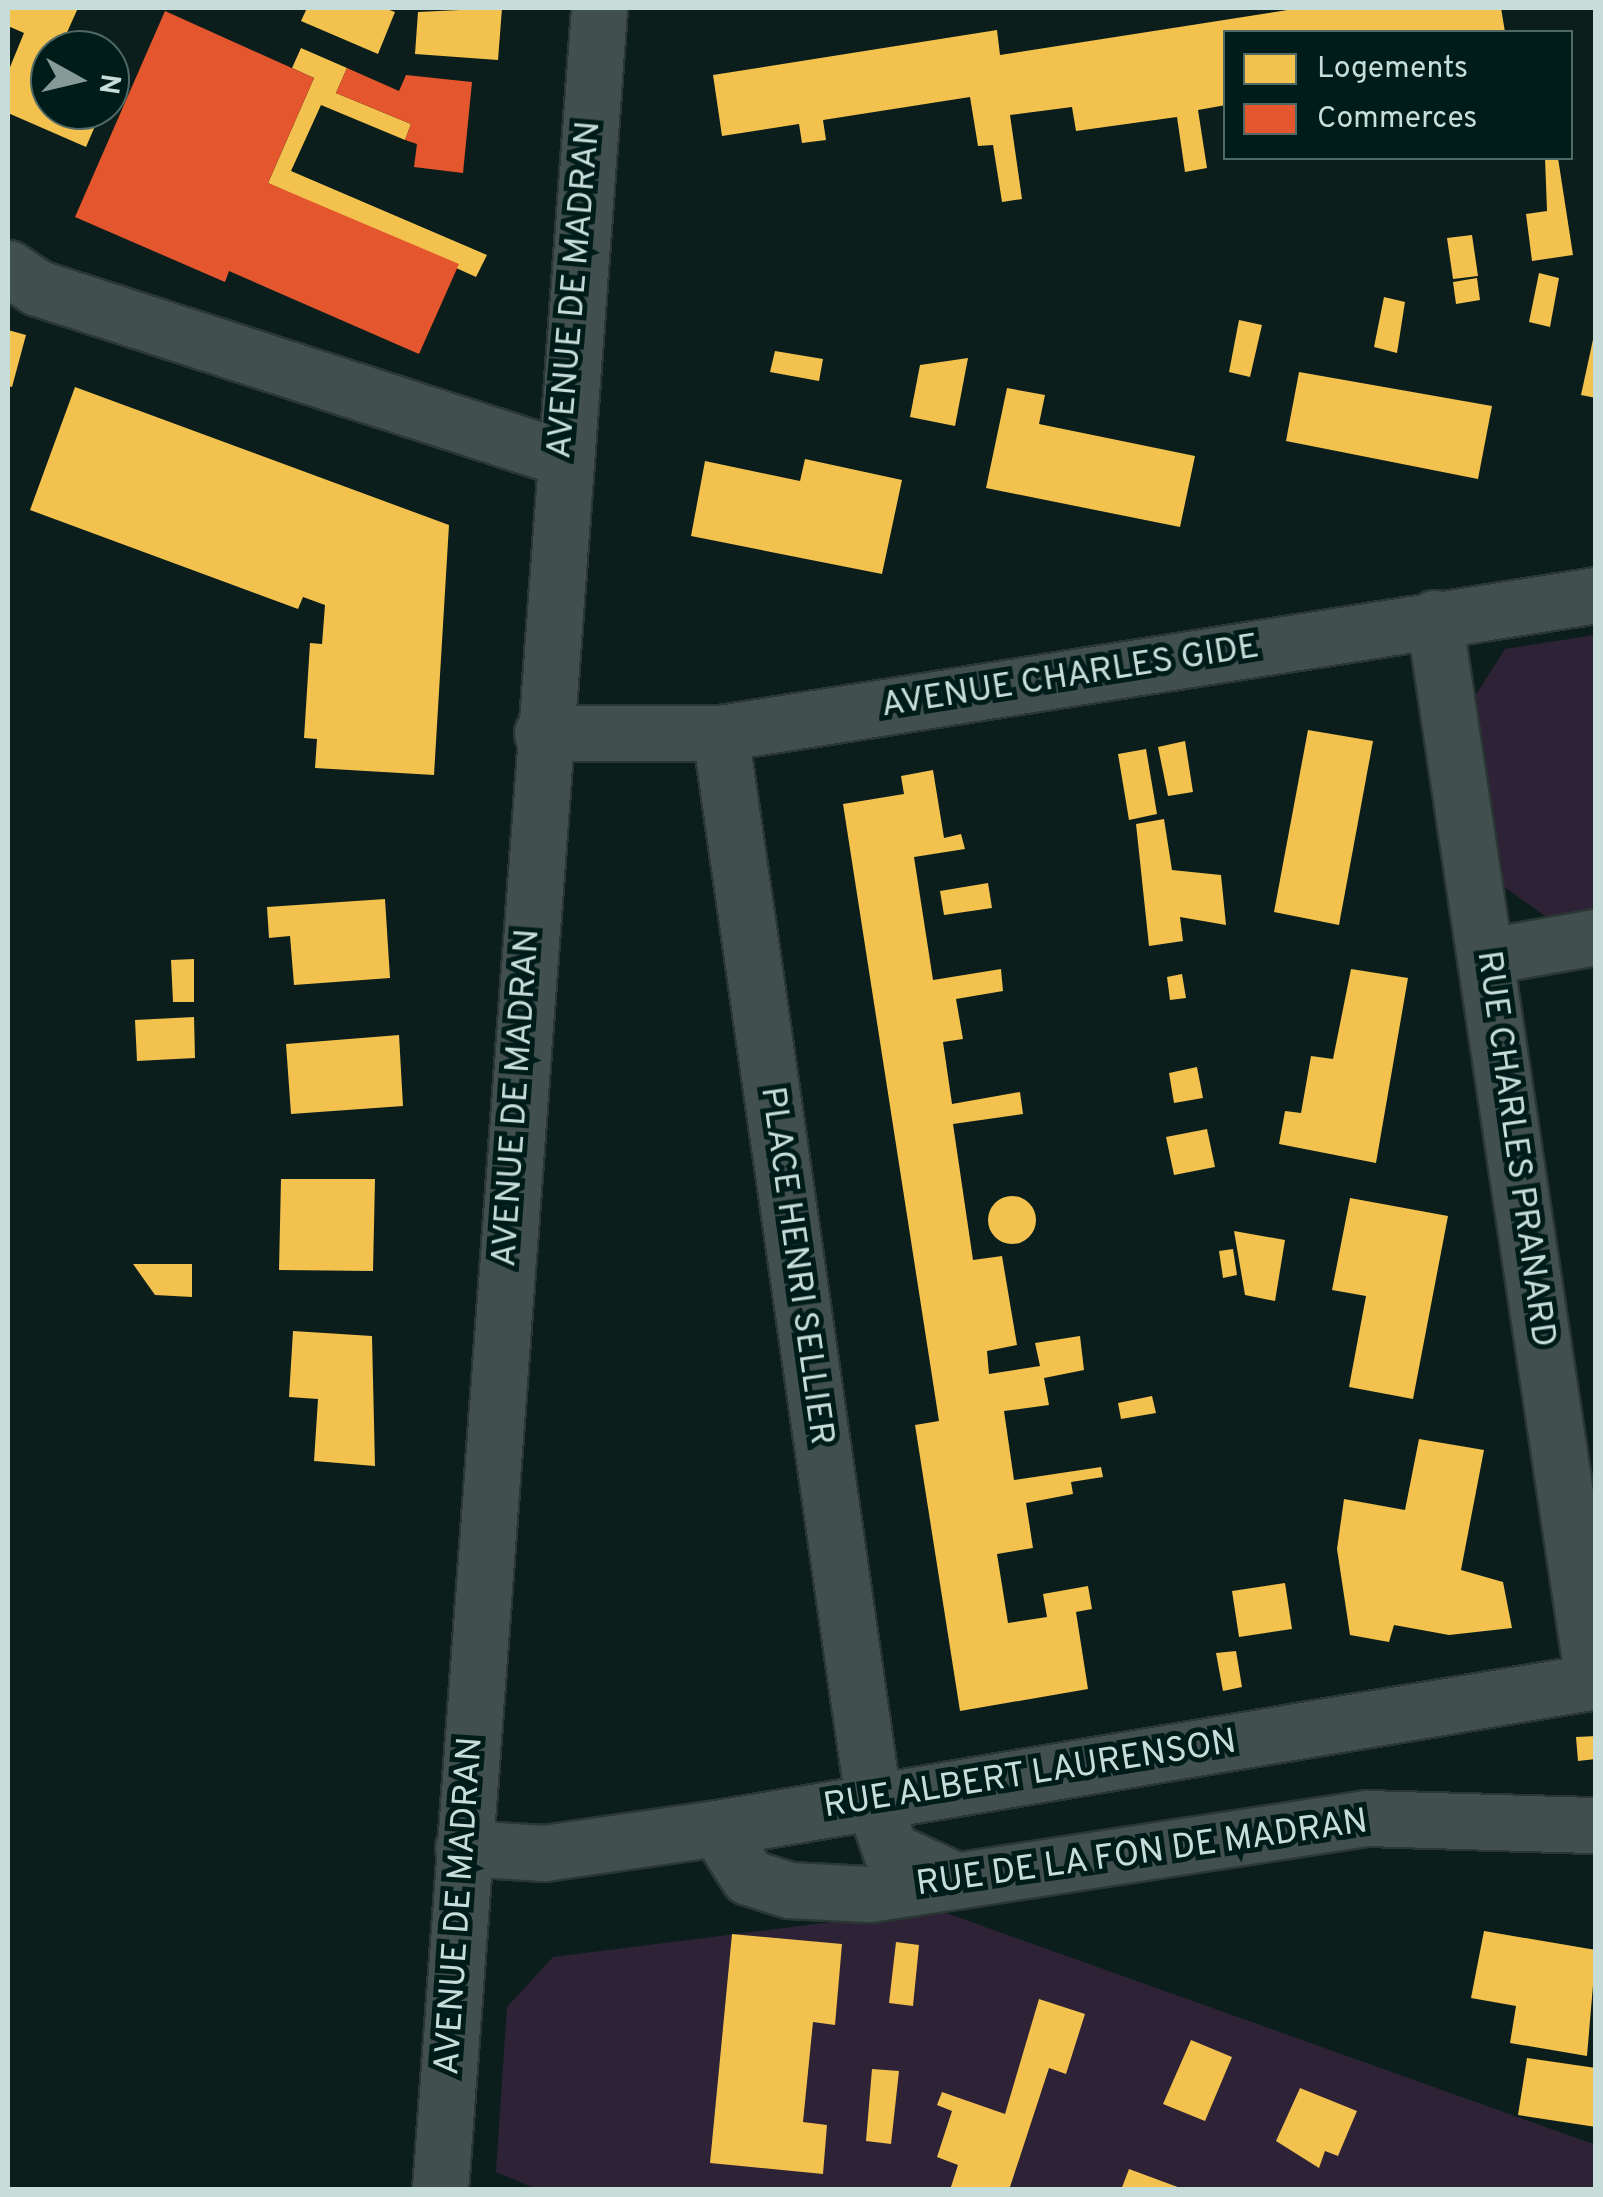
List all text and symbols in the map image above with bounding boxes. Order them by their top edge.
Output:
north arrow [30,30,130,130]
legend [1223,30,1573,160]
text: Logements [1317,51,1468,88]
text: N [89,71,127,96]
text: Commerces [1317,101,1477,138]
street label: AVENUE DE MADRAN [539,119,611,461]
street label: AVENUE CHARLES GIDE [878,626,1262,728]
street label: AVENUE DE MADRAN [484,927,550,1269]
street label: RUE CHARLES PRANARD [1466,948,1564,1350]
street label: PLACE HENRI SELLIER [750,1084,842,1448]
street label: RUE ALBERT LAURENSON [819,1721,1241,1829]
street label: AVENUE DE MADRAN [427,1735,493,2077]
street label: RUE DE LA FON DE MADRAN [913,1801,1371,1907]

